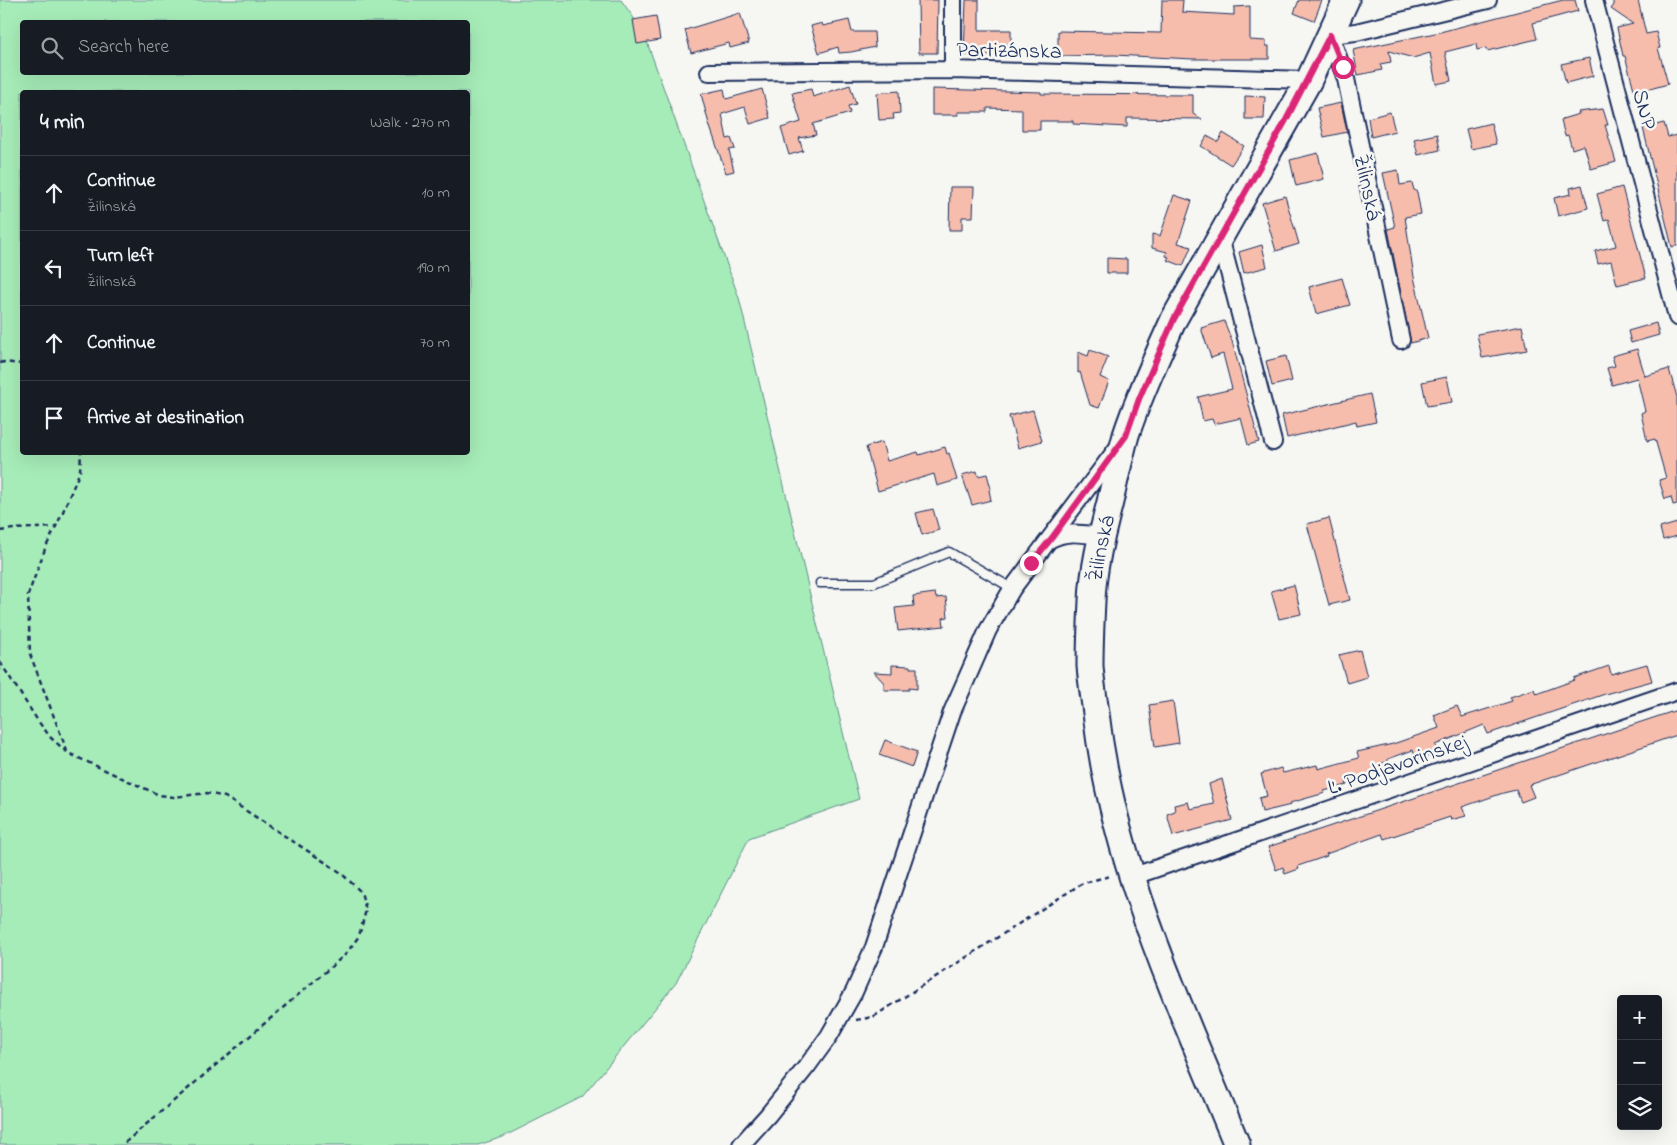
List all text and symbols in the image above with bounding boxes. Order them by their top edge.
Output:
search box [20,20,470,75]
icon: search [38,34,66,62]
text: Search here [78,34,169,61]
street label: Partizánska [956,35,1062,69]
route start [1332,56,1355,79]
street label: SNP [1622,86,1664,134]
text: 4 min [40,108,84,138]
text: Walk · 270 m [370,111,450,135]
street label: Žilinská [1343,152,1389,224]
text: Continue [87,168,155,195]
icon: ahead [40,179,68,207]
text: 10 m [422,181,450,205]
text: Žilinská [87,195,136,219]
text: Turn left [87,243,154,270]
icon: left [40,254,68,282]
text: 190 m [417,256,450,280]
text: Žilinská [87,270,136,294]
icon: ahead [40,329,68,357]
text: Continue [87,330,155,357]
text: 70 m [420,331,450,355]
icon: arrive [40,404,68,432]
text: Arrive at destination [87,405,244,432]
street label: Žilinská [1081,512,1125,584]
route end [1020,552,1043,575]
street label: Ľ. Podjavorinskej [1324,727,1473,805]
map controls [1617,995,1662,1130]
button: + [1617,995,1662,1040]
button: − [1617,1040,1662,1085]
button: layers [1617,1085,1662,1130]

